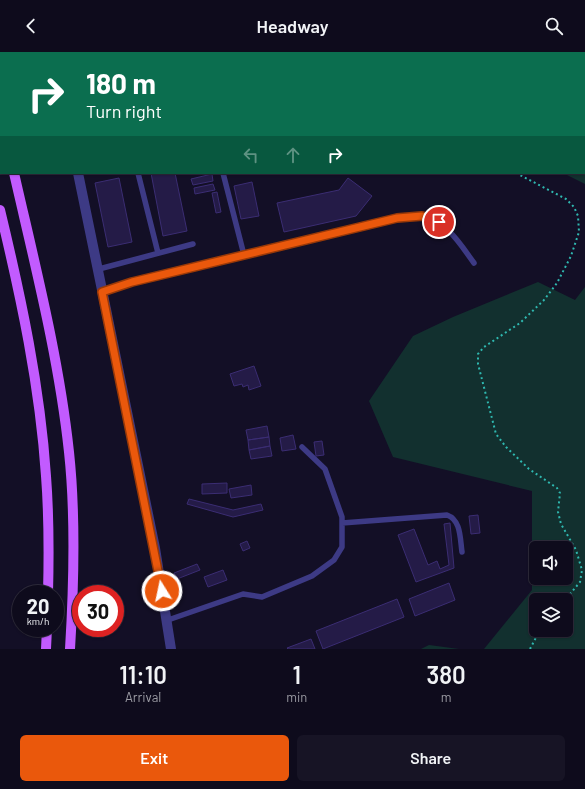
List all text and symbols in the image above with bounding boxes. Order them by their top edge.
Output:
icon: back [20,15,42,37]
text: Headway [257,15,328,37]
icon: search [543,15,565,37]
text: 180 m [86,66,156,100]
icon: right [20,68,72,120]
text: Turn right [86,100,162,122]
icon: left [240,144,262,166]
icon: ahead [282,144,304,166]
icon: right [324,144,346,166]
pin [422,205,456,239]
icon: arrive [428,211,450,233]
map controls [529,541,573,637]
button: sound [529,541,573,585]
position arrow [141,570,183,612]
speed limit sign: 30 [72,585,124,637]
button: layers [529,593,573,637]
text: 20 [27,594,49,618]
text: km/h [27,615,49,627]
text: 11:10 [119,660,167,689]
text: 1 [293,660,301,689]
text: 380 [427,660,466,689]
text: Arrival [125,689,161,705]
text: min [286,689,307,705]
text: m [441,689,452,705]
button: Exit [20,735,289,781]
button: Share [297,735,565,781]

